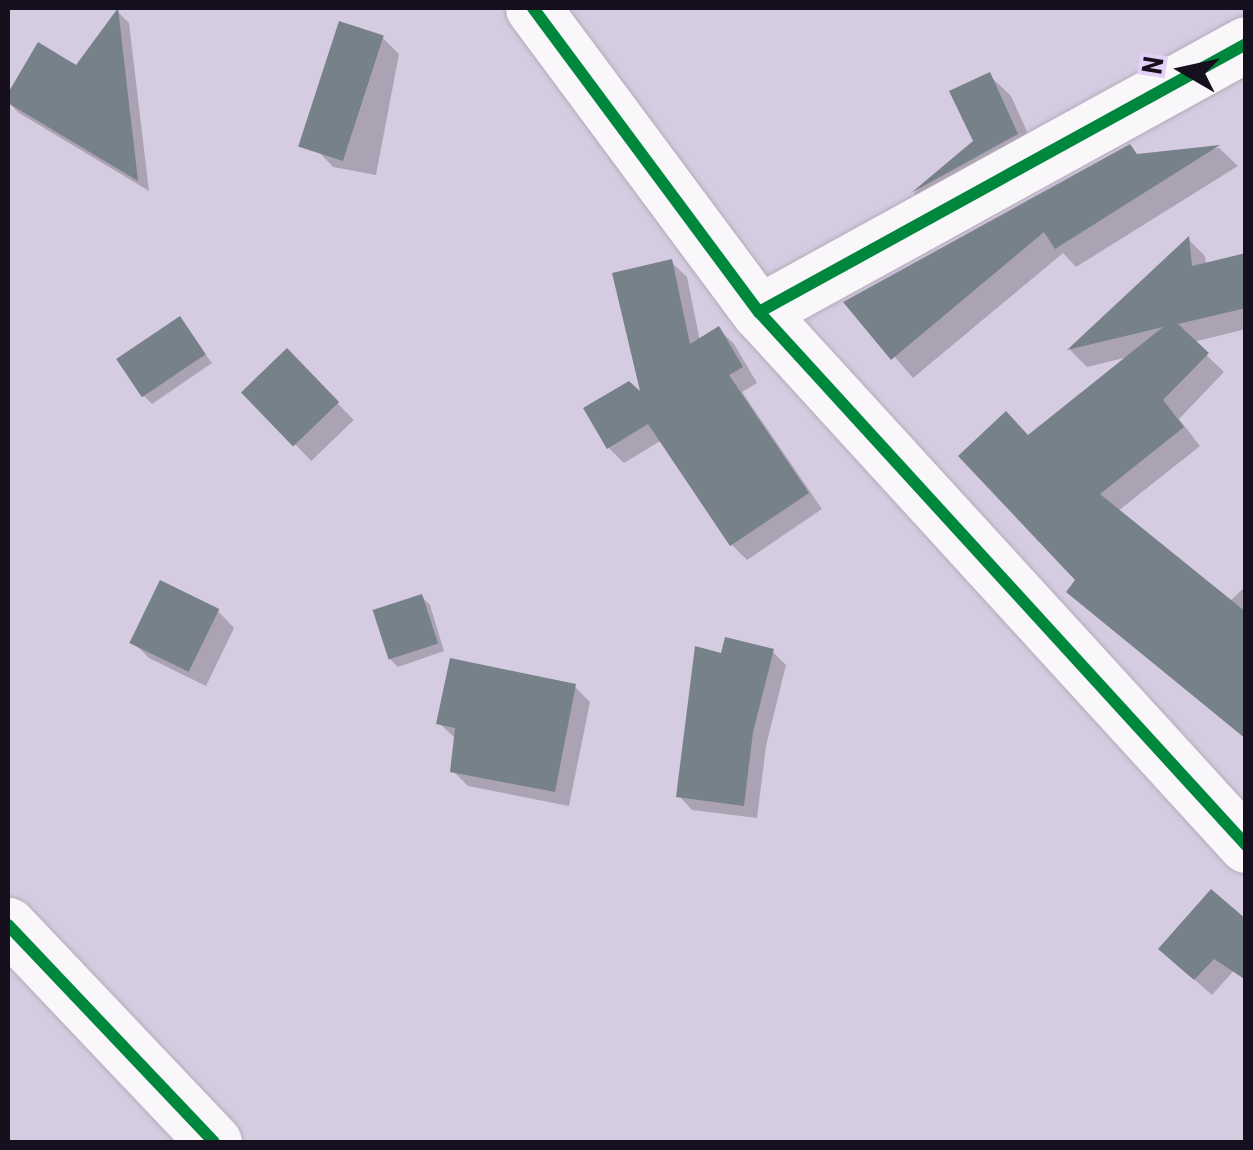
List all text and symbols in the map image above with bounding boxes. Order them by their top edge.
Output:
north arrow [1133,20,1233,120]
text: N [1135,54,1171,76]

